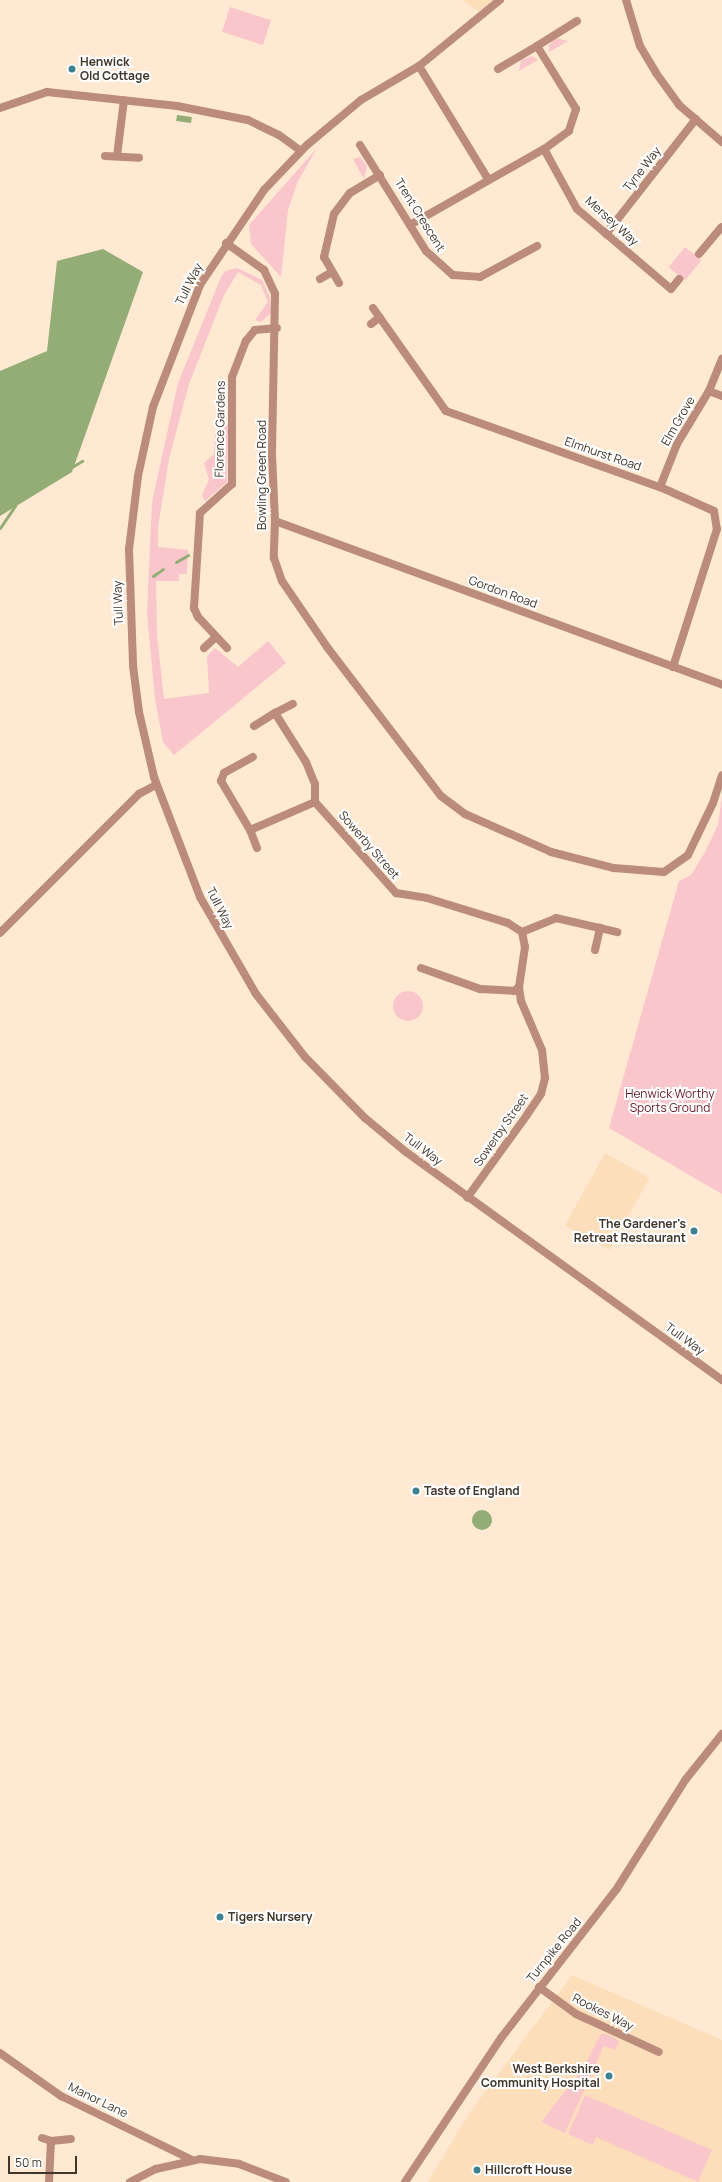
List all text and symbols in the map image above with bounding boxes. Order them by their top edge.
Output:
place label: Henwick Old Cottage [80,55,150,83]
marker: Henwick Old Cottage [67,64,77,74]
street label: Tyne Way [620,144,664,194]
street label: Trent Crescent [392,176,448,254]
street label: Mersey Way [582,193,642,249]
street label: Tull Way [172,261,206,307]
street label: Florence Gardens [212,381,228,477]
street label: Elm Grove [658,394,698,448]
street label: Bowling Green Road [255,420,269,530]
street label: Elmhurst Road [563,434,643,474]
street label: Gordon Road [467,573,539,611]
street label: Tull Way [110,580,126,626]
street label: Sowerby Street [336,808,402,882]
street label: Tull Way [203,885,237,931]
park label: Henwick Worthy Sports Ground [625,1087,715,1115]
street label: Sowerby Street [471,1091,531,1169]
street label: Tull Way [401,1130,445,1168]
place label: The Gardener's Retreat Restaurant [574,1217,686,1245]
marker: The Gardener's Retreat Restaurant [689,1226,699,1236]
street label: Tull Way [663,1320,707,1358]
place label: Taste of England [424,1484,520,1498]
marker: Taste of England [411,1486,421,1496]
place label: Tigers Nursery [228,1910,312,1924]
marker: Tigers Nursery [215,1912,225,1922]
street label: Turnpike Road [524,1915,584,1985]
street label: Rookes Way [570,1990,636,2034]
place label: West Berkshire Community Hospital [481,2062,600,2090]
marker: West Berkshire Community Hospital [603,2070,615,2082]
street label: Manor Lane [66,2079,130,2121]
scale bar [10,2148,79,2174]
text: 50 m [15,2154,42,2171]
place label: Hillcroft House [485,2163,572,2177]
marker: Hillcroft House [472,2165,482,2175]

